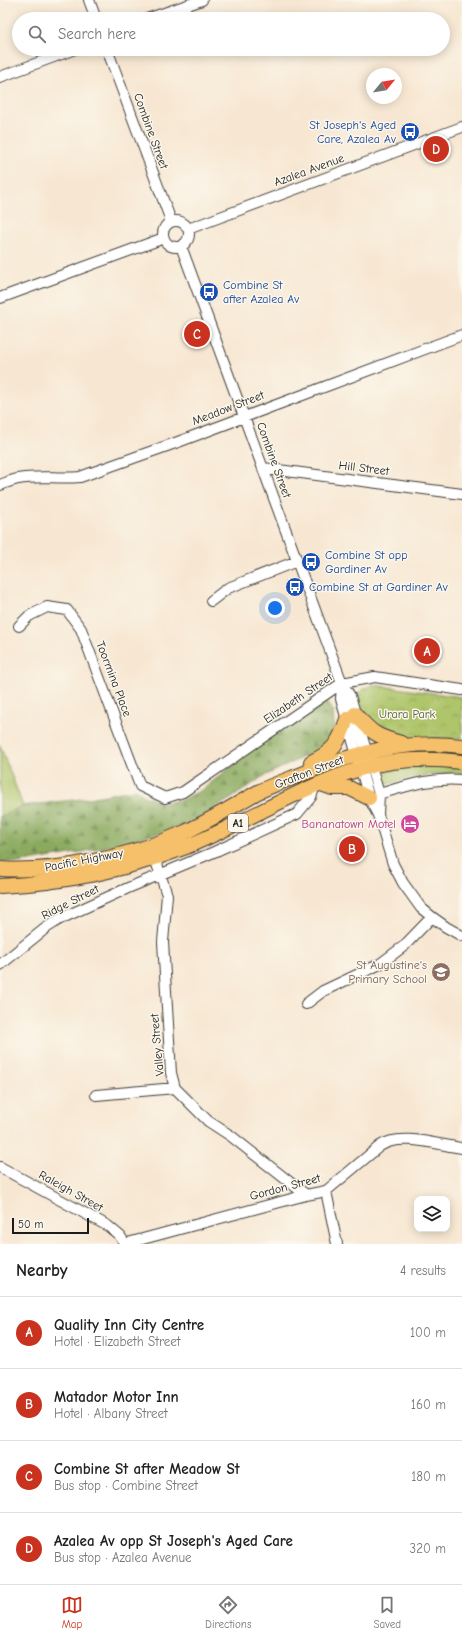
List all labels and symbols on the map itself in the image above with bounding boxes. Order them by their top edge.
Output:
north arrow [366,68,402,104]
street label: Combine Street [131,91,171,171]
place label: St Joseph's Aged Care, Azalea Av [309,118,396,146]
bus stop icon: St Joseph's Aged Care, Azalea Av [399,121,421,143]
pin: D [423,134,449,164]
street label: Azalea Avenue [272,151,346,189]
place label: Combine St after Azalea Av [223,278,299,306]
bus stop icon: Combine St after Azalea Av [198,281,220,303]
pin: C [184,319,210,349]
street label: Meadow Street [190,388,267,428]
street label: Combine Street [254,420,294,500]
street label: Hill Street [338,458,391,478]
place label: Combine St opp Gardiner Av [325,548,408,576]
bus stop icon: Combine St opp Gardiner Av [300,551,322,573]
bus stop icon: Combine St at Gardiner Av [284,576,306,598]
place label: Combine St at Gardiner Av [309,580,448,594]
your location [265,598,285,618]
pin: A [414,636,440,666]
street label: Toormina Place [93,639,135,719]
street label: Elizabeth Street [261,669,336,726]
park label: Urara Park [379,707,436,721]
street label: Grafton Street [273,752,346,792]
hotel icon: Bananatown Motel [399,813,421,835]
road number: A1 [228,814,248,832]
place label: Bananatown Motel [302,817,396,831]
pin: B [339,834,365,864]
street label: Pacific Highway [44,845,125,874]
street label: Ridge Street [39,881,102,922]
place label: St Augustine's Primary School [348,958,427,986]
school or university icon: St Augustine's Primary School [430,961,452,983]
street label: Valley Street [147,1013,167,1077]
street label: Raleigh Street [36,1168,106,1215]
street label: Gordon Street [248,1171,322,1203]
scale bar [12,1216,89,1235]

